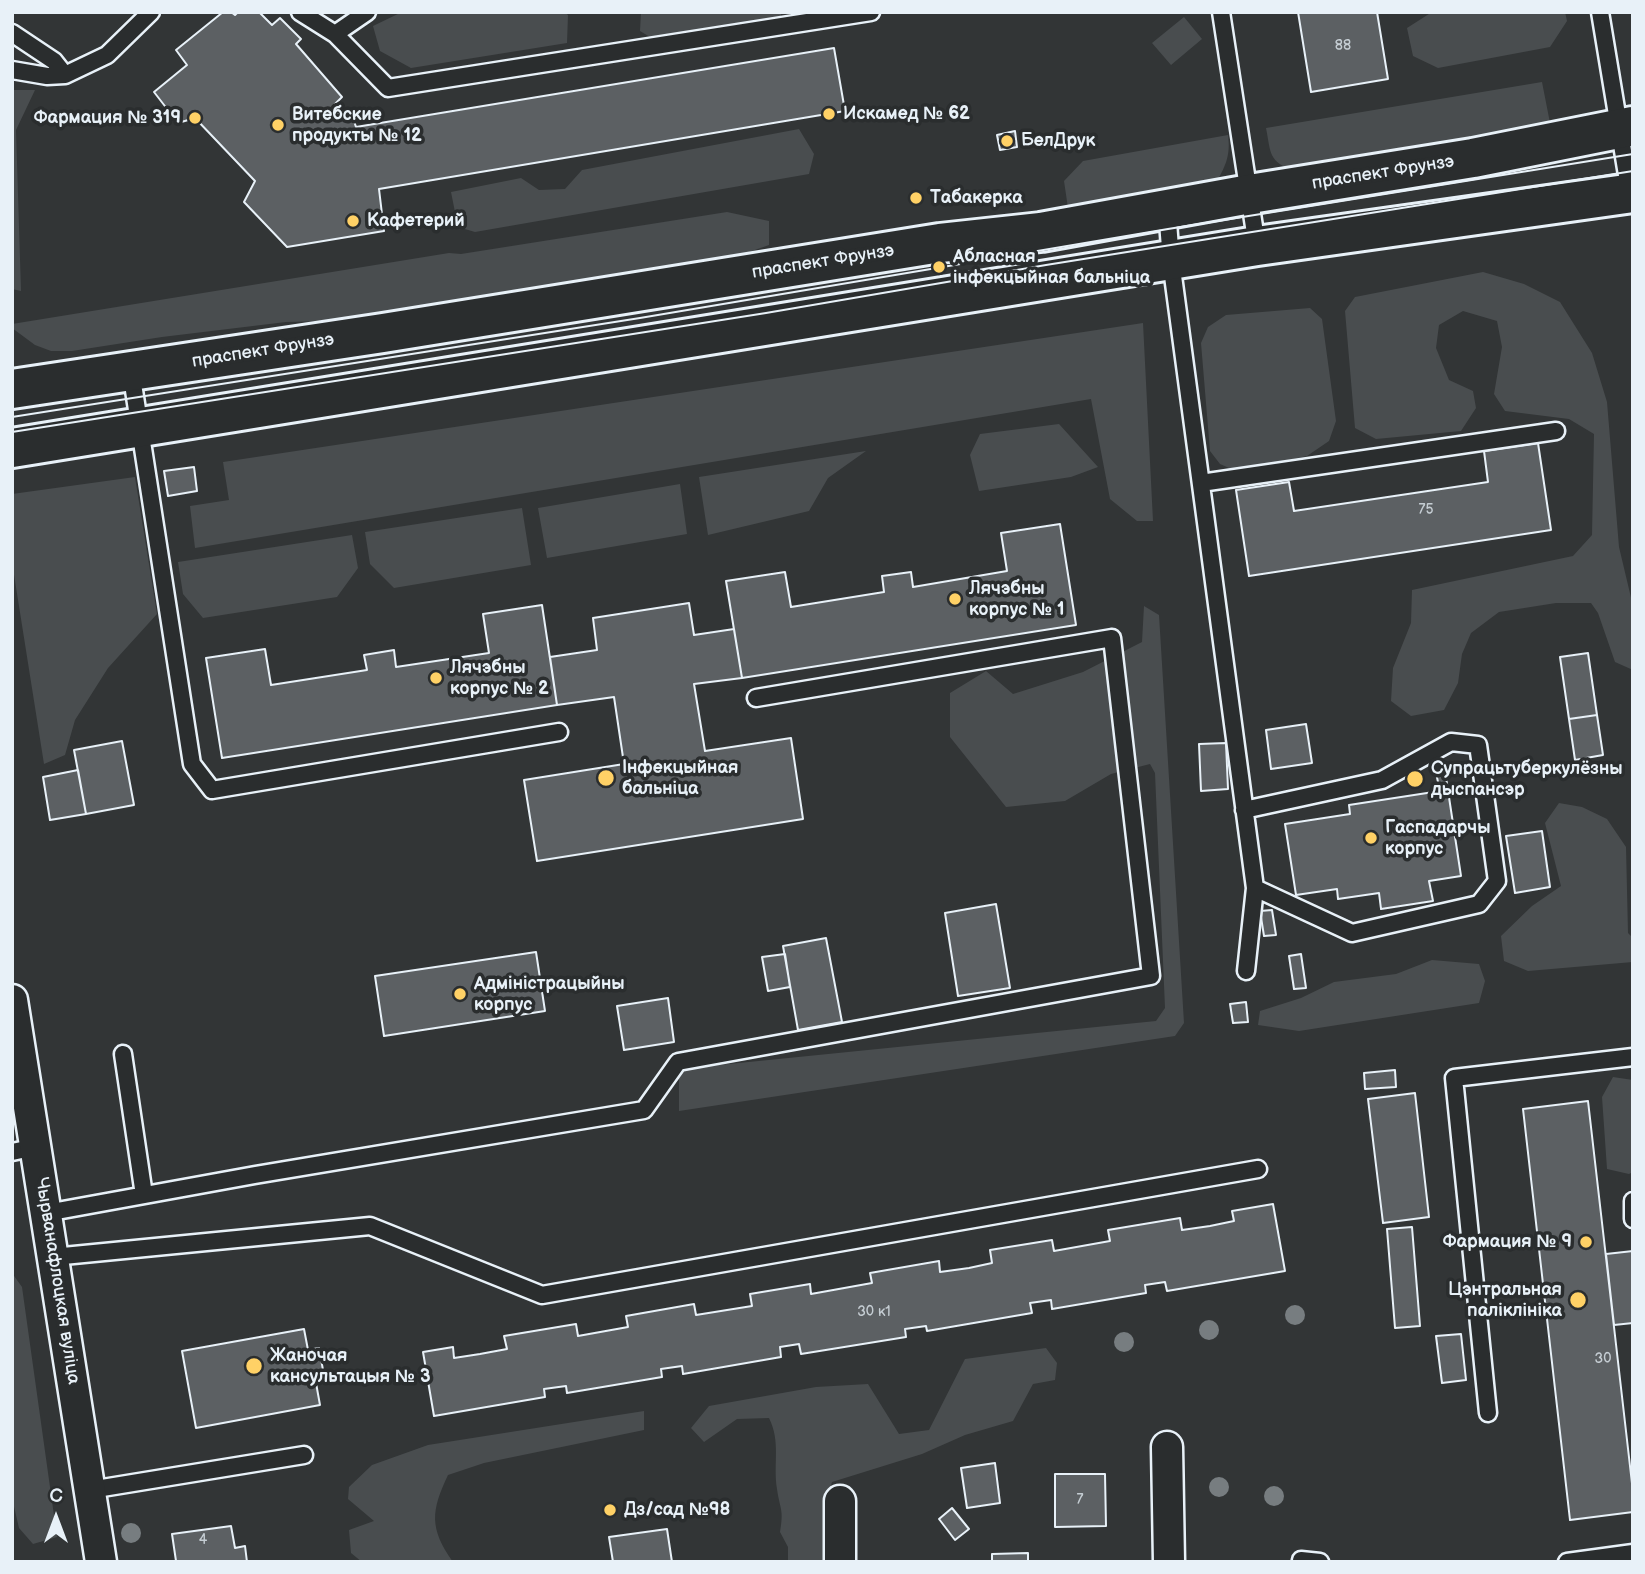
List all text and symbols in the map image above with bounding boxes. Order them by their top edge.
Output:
house number: 88 [1335,38,1351,54]
place label: Искамед № 62 [843,103,970,125]
place label: Витебские продукты № 12 [292,104,422,146]
marker: Искамед № 62 [821,106,837,122]
place label: Фармация № 319 [34,107,181,129]
marker: Фармация № 319 [187,110,203,126]
marker: Витебские продукты № 12 [270,117,286,133]
place label: БелДрук [1021,130,1095,152]
marker: БелДрук [999,133,1015,149]
street label: праспект Фрунзэ [1310,151,1456,195]
place label: Табакерка [930,187,1023,209]
marker: Табакерка [908,190,924,206]
place label: Кафетерий [367,210,465,232]
marker: Кафетерий [345,213,361,229]
street label: праспект Фрунзэ [750,240,896,284]
place label: Абласная інфекцыйная бальніца [953,246,1150,288]
marker: Абласная інфекцыйная бальніца [931,259,947,275]
street label: праспект Фрунзэ [190,329,336,373]
house number: 75 [1419,502,1433,518]
place label: Лячэбны корпус № 1 [969,578,1065,620]
marker: Лячэбны корпус № 1 [947,591,963,607]
place label: Лячэбны корпус № 2 [450,657,549,700]
marker: Лячэбны корпус № 2 [428,670,444,686]
place label: Інфекцыйная бальніца [622,757,738,800]
place label: Супрацьтуберкулёзны дыспансэр [1431,758,1623,800]
marker: Інфекцыйная бальніца [596,768,616,788]
marker: Супрацьтуберкулёзны дыспансэр [1405,769,1425,789]
place label: Гаспадарчы корпус [1385,817,1491,860]
marker: Гаспадарчы корпус [1363,830,1379,846]
place label: Адміністрацыйны корпус [474,973,625,1016]
marker: Адміністрацыйны корпус [452,986,468,1002]
street label: Чырванафлоцкая вуліца [30,1176,84,1386]
place label: Фармация № 9 [1443,1231,1572,1253]
marker: Фармация № 9 [1578,1234,1594,1250]
place label: Цэнтральная паліклініка [1448,1279,1562,1322]
marker: Цэнтральная паліклініка [1568,1290,1588,1310]
house number: 30 к1 [857,1304,891,1320]
place label: Жаночая кансультацыя № 3 [270,1345,430,1388]
house number: 30 [1595,1351,1611,1367]
marker: Жаночая кансультацыя № 3 [244,1356,264,1376]
north arrow [21,1483,91,1553]
text: С [49,1485,63,1508]
house number: 7 [1077,1492,1083,1508]
place label: Дз/сад №98 [624,1499,730,1521]
marker: Дз/сад №98 [602,1502,618,1518]
house number: 4 [199,1532,207,1548]

